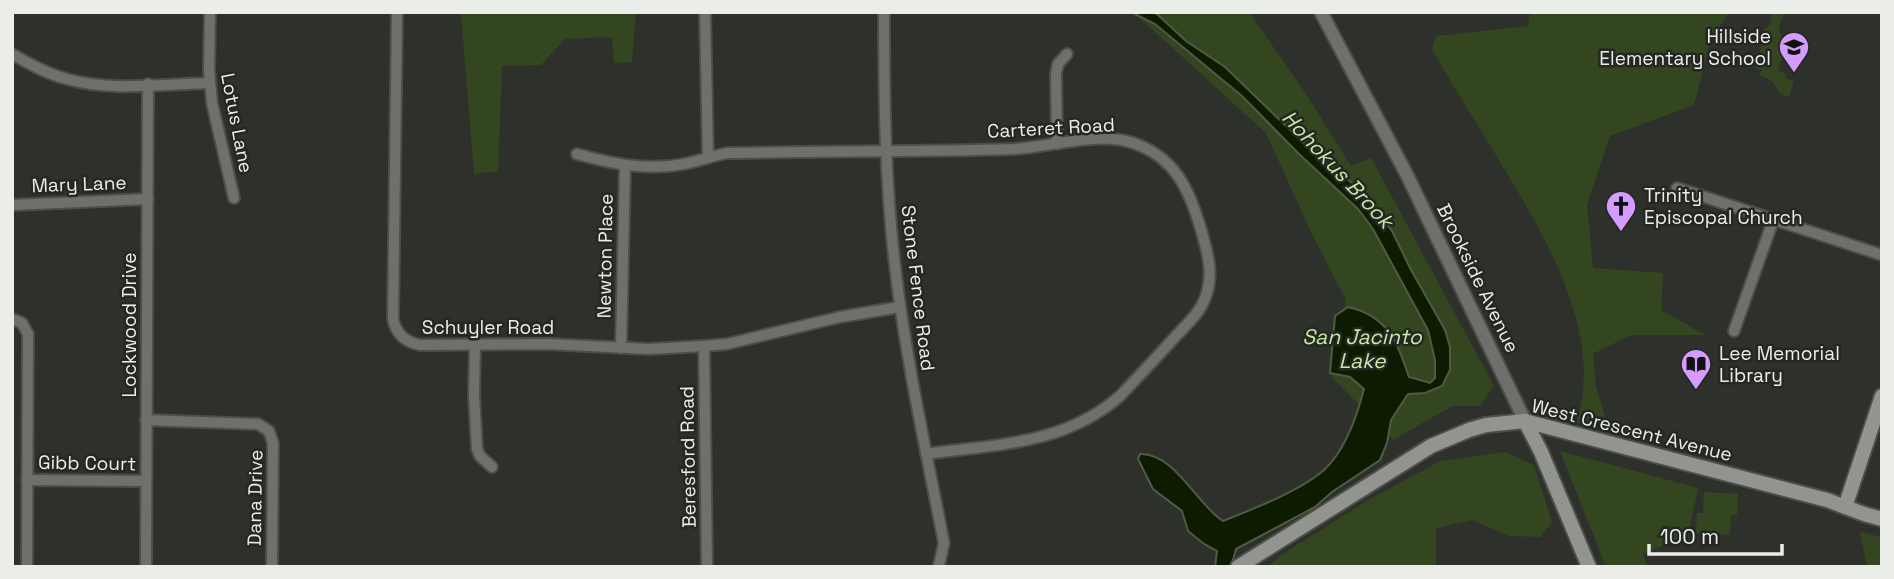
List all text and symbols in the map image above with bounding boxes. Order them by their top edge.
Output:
place label: Hillside Elementary School [1599,24,1771,71]
school or university icon: Hillside Elementary School [1777,30,1811,74]
street label: Lotus Lane [215,71,259,175]
water label: Hohokus Brook [1276,104,1402,236]
street label: Carteret Road [986,112,1116,144]
street label: Mary Lane [31,170,127,198]
place label: Trinity Episcopal Church [1644,183,1803,230]
church icon: Trinity Episcopal Church [1604,189,1638,233]
street label: Newton Place [591,193,619,319]
street label: Brookside Avenue [1431,199,1525,357]
street label: Stone Fence Road [895,204,941,372]
street label: Lockwood Drive [117,253,142,397]
street label: Schuyler Road [422,315,554,340]
water label: San Jacinto Lake [1302,323,1423,374]
place label: Lee Memorial Library [1719,341,1840,388]
library icon: Lee Memorial Library [1679,347,1713,391]
street label: Beresford Road [674,386,702,528]
street label: West Crescent Avenue [1529,393,1735,467]
street label: Gibb Court [38,450,136,476]
street label: Dana Drive [242,450,268,546]
scale bar [1649,512,1782,556]
text: 100 m [1660,523,1719,550]

